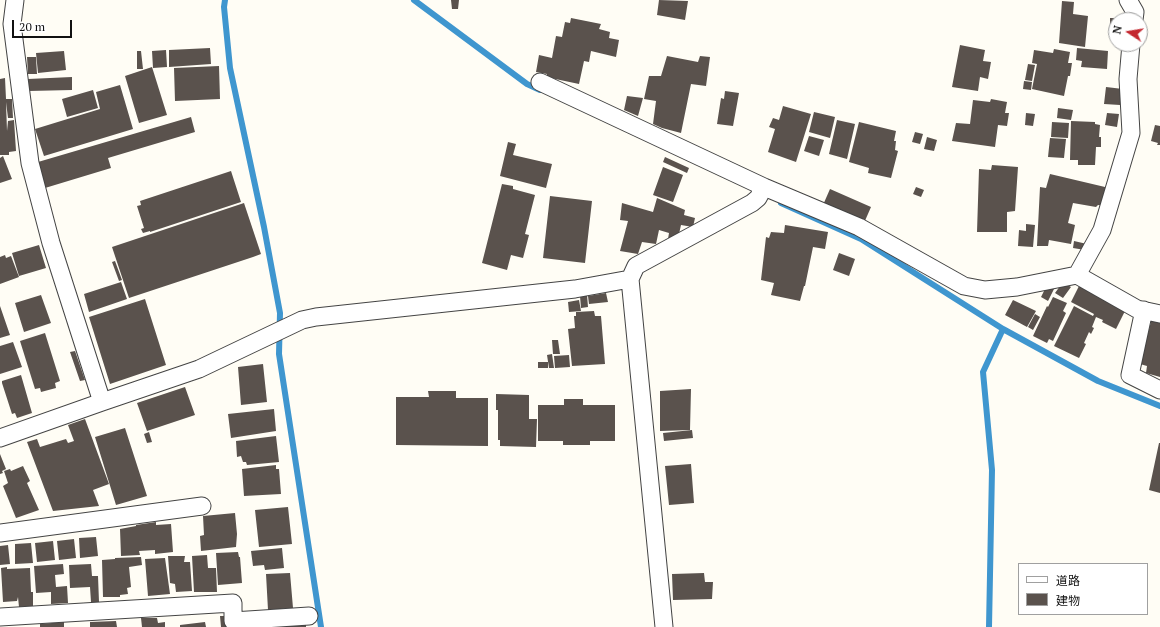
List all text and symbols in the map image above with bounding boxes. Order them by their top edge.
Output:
scale bar [14,12,74,38]
north arrow [1108,12,1148,52]
text: 20 m [19,19,45,34]
text: N [1110,24,1125,35]
legend [1018,563,1148,615]
text: 道路 [1056,573,1080,588]
text: 建物 [1056,593,1080,608]

